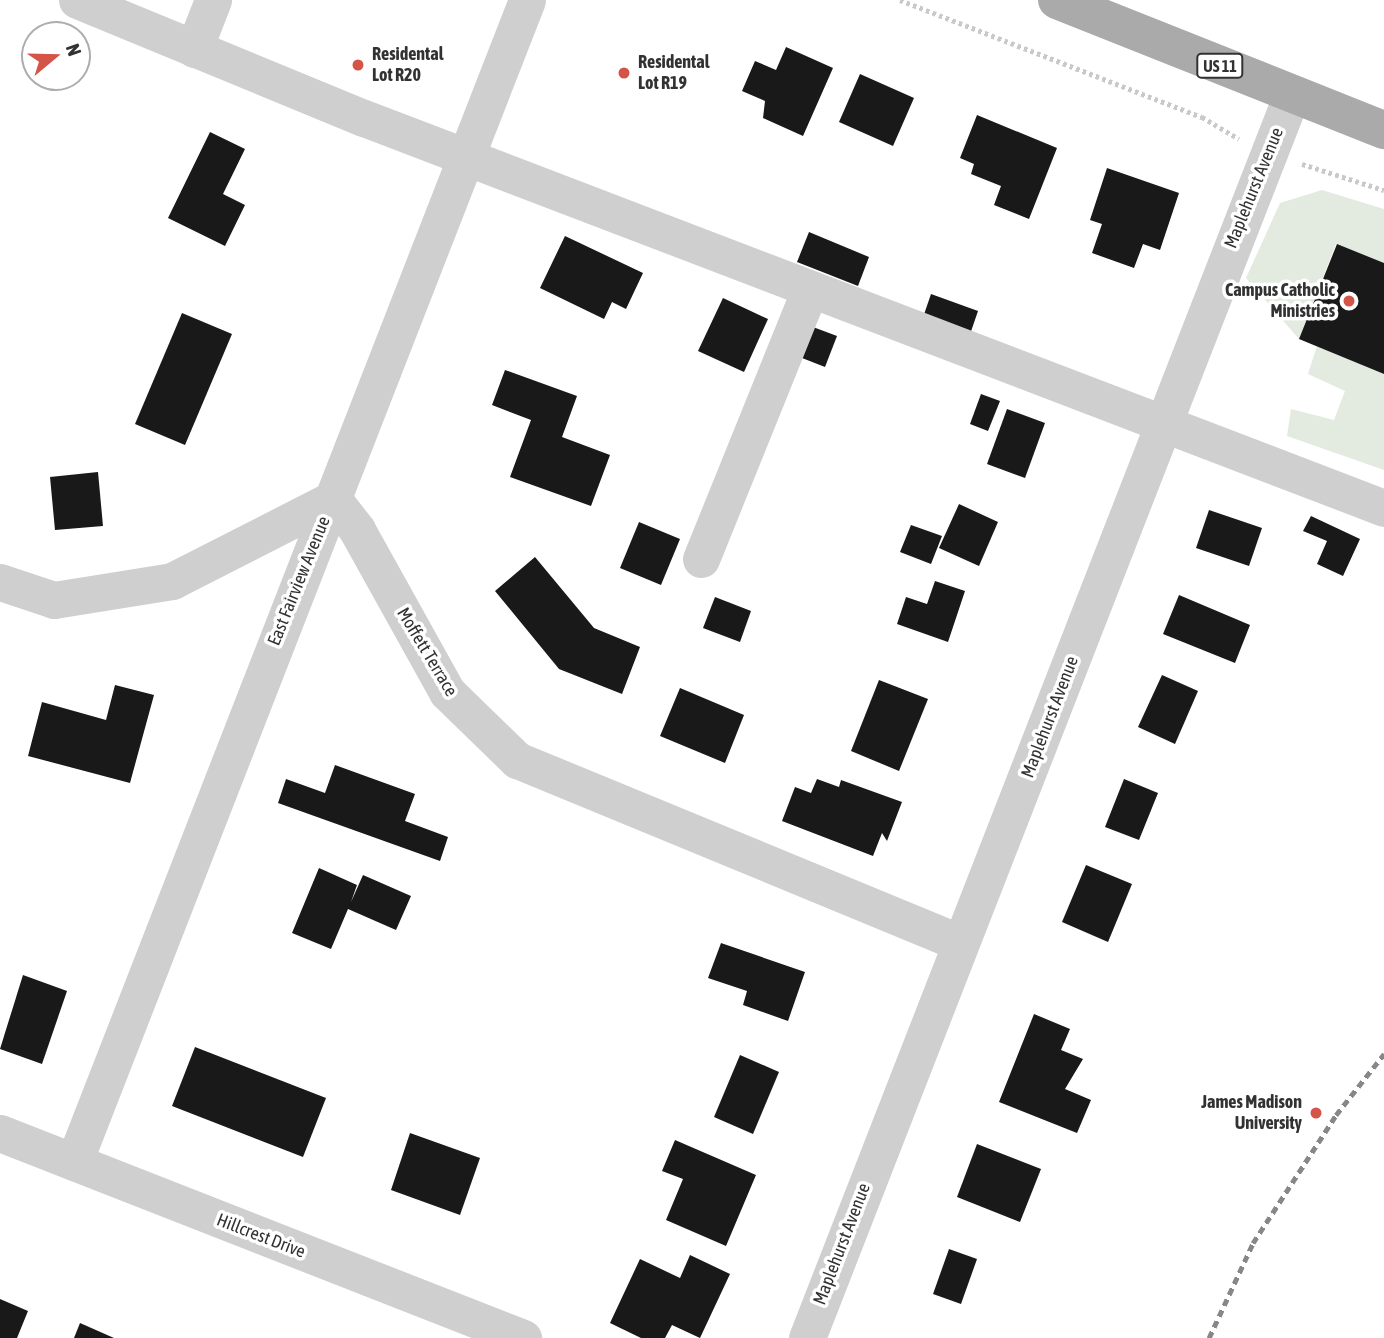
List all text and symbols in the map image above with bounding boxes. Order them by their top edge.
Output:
north arrow [21,21,91,91]
text: N [62,41,86,59]
place label: Residental Lot R20 [372,44,443,86]
place label: Residental Lot R19 [638,52,709,94]
road number: US 11 [1196,54,1244,78]
marker: Residental Lot R20 [350,57,366,73]
marker: Residental Lot R19 [616,65,632,81]
street label: Maplehurst Avenue [1220,124,1288,252]
place label: Campus Catholic Ministries [1225,280,1335,322]
marker: Campus Catholic Ministries [1341,293,1357,309]
street label: East Fairview Avenue [263,513,335,649]
street label: Moffett Terrace [392,604,462,700]
street label: Maplehurst Avenue [1017,653,1083,781]
place label: James Madison University [1201,1092,1302,1134]
marker: James Madison University [1308,1105,1324,1121]
street label: Maplehurst Avenue [809,1180,875,1308]
street label: Hillcrest Drive [214,1209,308,1263]

